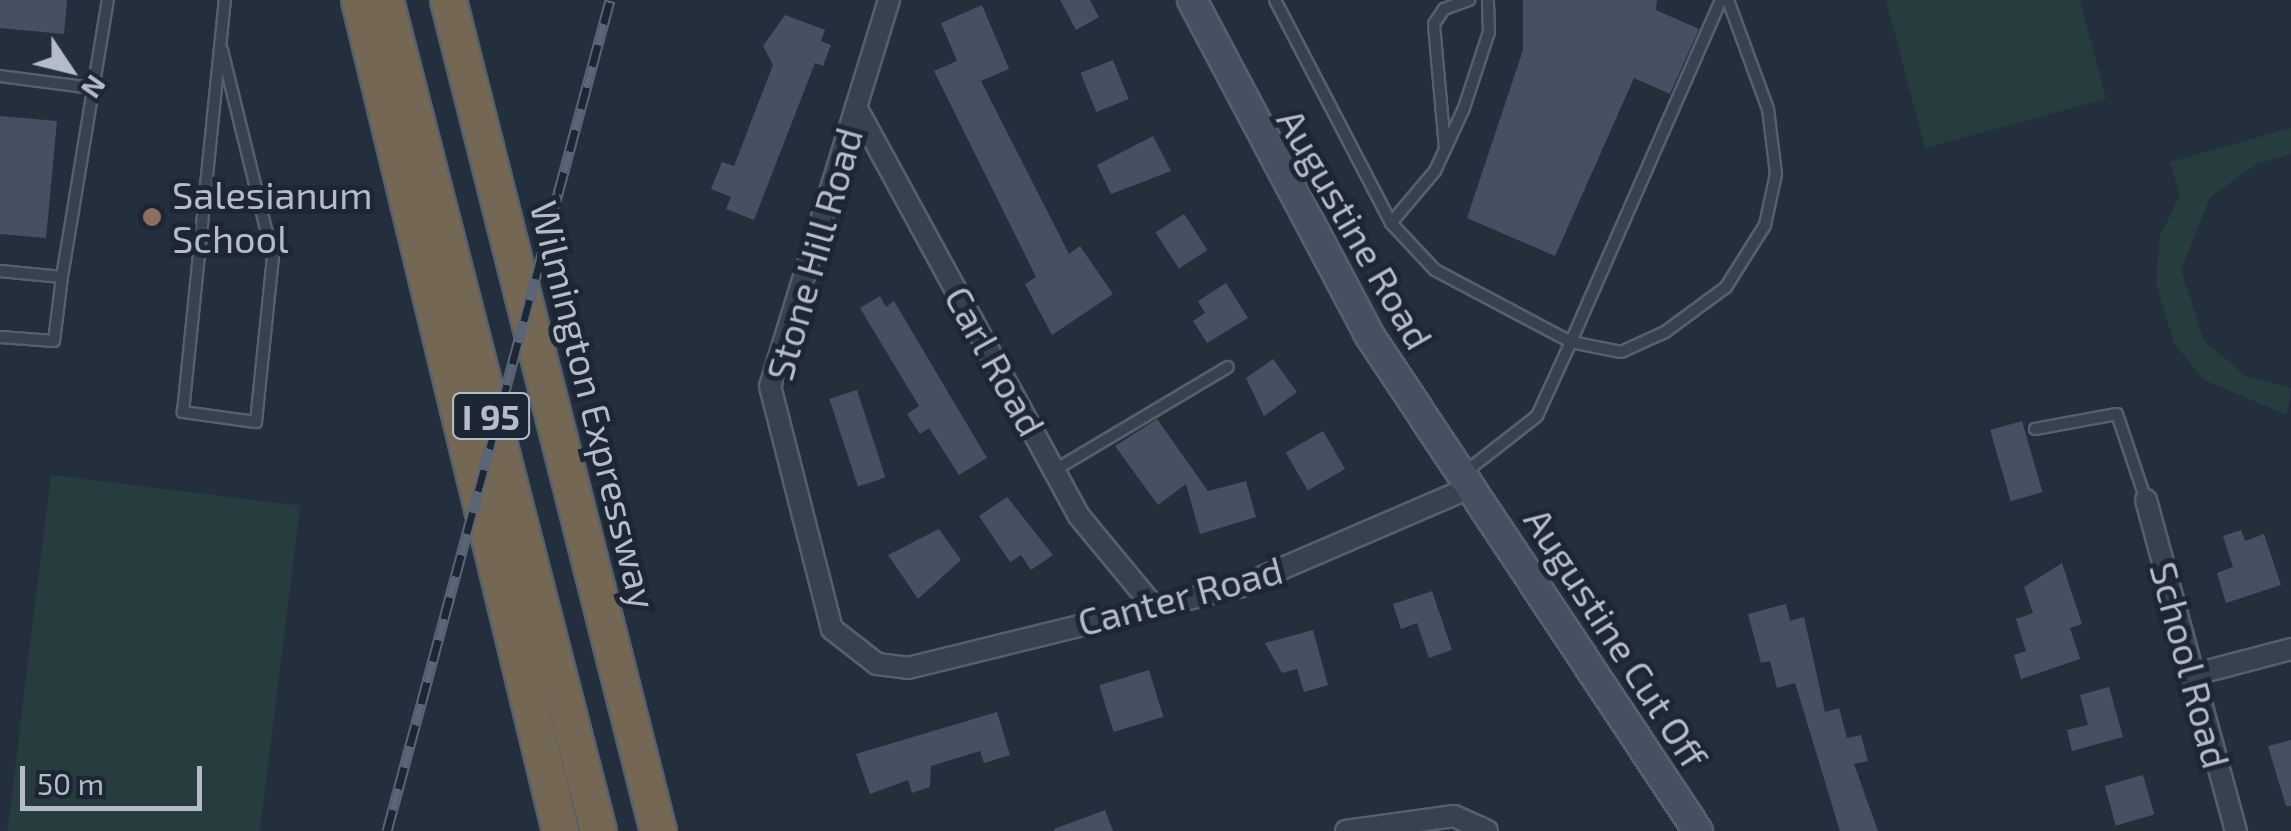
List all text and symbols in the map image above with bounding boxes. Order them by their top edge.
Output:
north arrow [20,20,120,120]
text: N [75,69,114,105]
street label: Augustine Road [1268,101,1442,357]
street label: Stone Hill Road [756,122,872,386]
place label: Salesianum School [172,172,372,262]
street label: Wilmington Expressway [521,196,667,614]
marker: Salesianum School [141,206,163,228]
street label: Carl Road [935,278,1055,444]
road number: I 95 [451,386,531,446]
street label: Augustine Cut Off [1515,499,1717,777]
street label: Canter Road [1072,547,1288,645]
street label: School Road [2140,557,2240,773]
scale bar [25,746,208,808]
text: 50 m [37,765,104,801]

